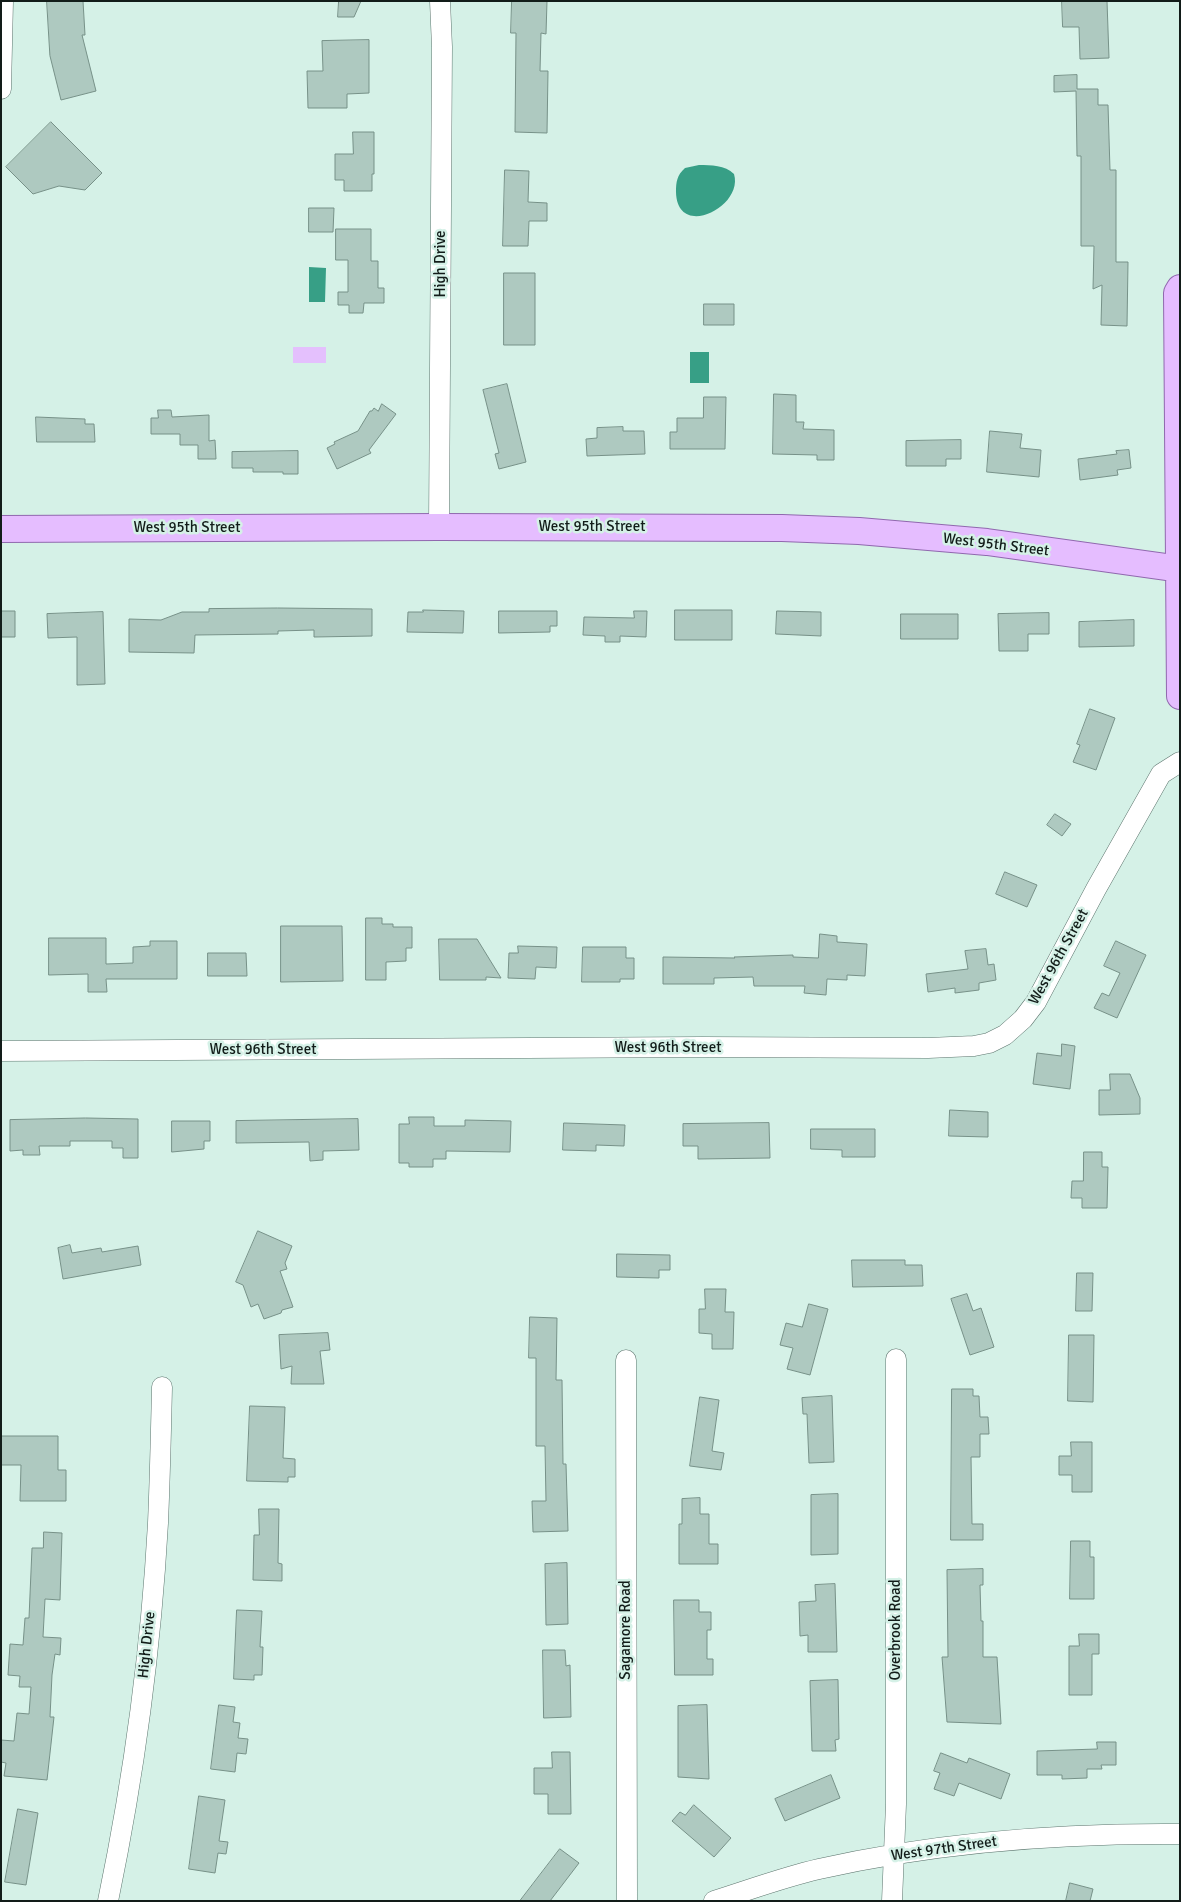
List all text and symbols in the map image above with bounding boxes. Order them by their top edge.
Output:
street label: High Drive [432,230,450,298]
street label: West 95th Street [539,518,645,536]
street label: West 95th Street [134,519,240,537]
street label: West 95th Street [942,530,1050,560]
street label: West 96th Street [1025,906,1093,1008]
street label: West 96th Street [615,1039,721,1057]
street label: West 96th Street [210,1041,316,1059]
street label: Overbrook Road [887,1579,905,1681]
street label: Sagamore Road [617,1580,635,1680]
street label: High Drive [135,1611,159,1679]
street label: West 97th Street [890,1833,998,1865]

